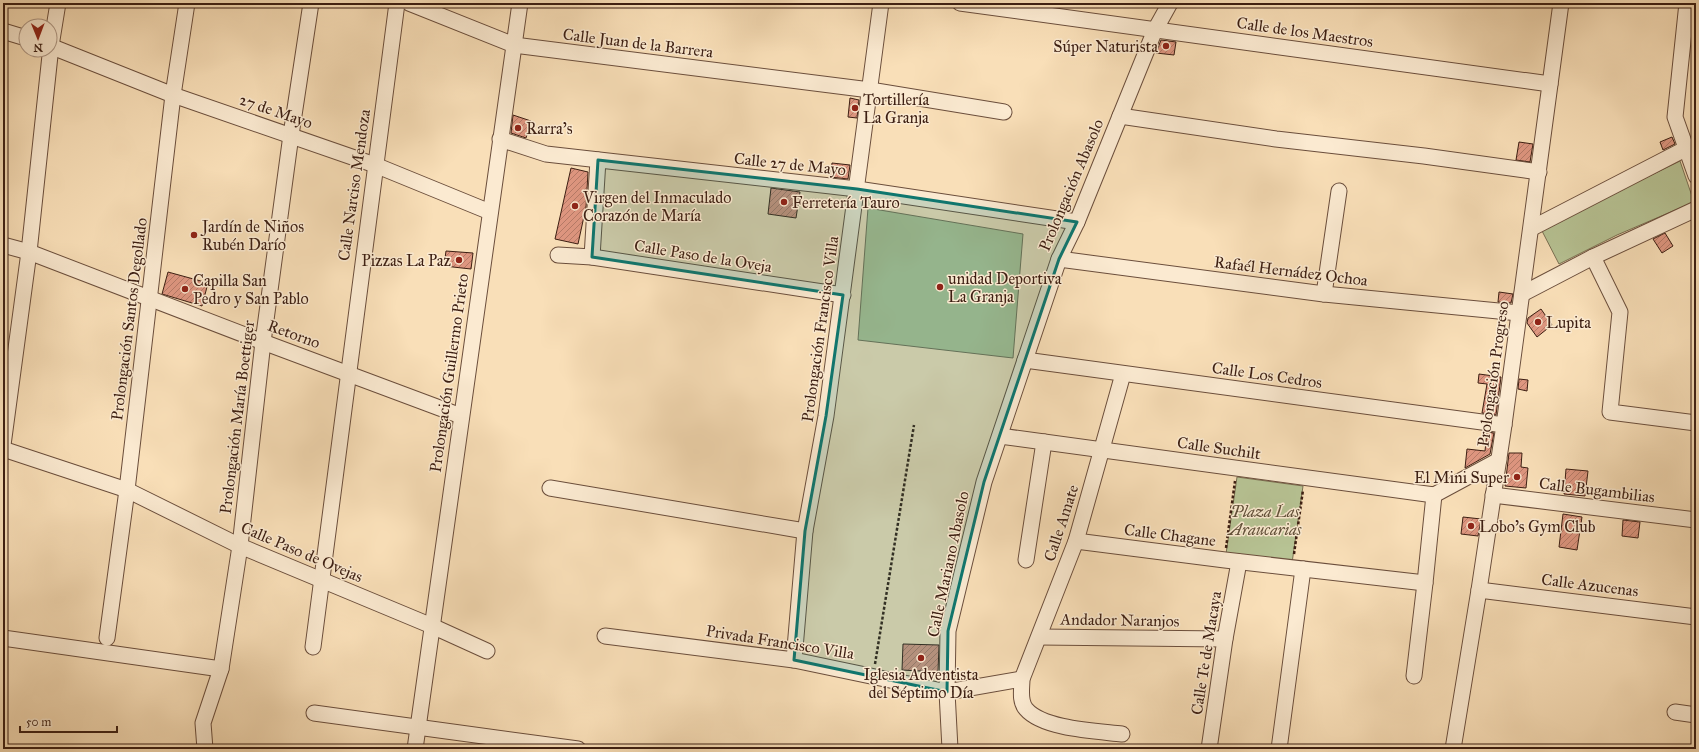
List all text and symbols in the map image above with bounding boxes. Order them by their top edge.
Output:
street label: Calle de los Maestros [1236,13,1375,51]
north arrow [18,18,58,58]
street label: Calle Juan de la Barrera [562,24,714,63]
place label: Súper Naturista [1053,37,1158,56]
text: N [33,41,43,54]
marker: Súper Naturista [1161,41,1171,51]
street label: 27 de Mayo [237,90,315,132]
place label: Tortillería La Granja [863,90,929,127]
marker: Tortillería La Granja [850,103,860,113]
street label: Calle Narciso Mendoza [334,108,374,262]
street label: Prolongación Abasolo [1035,116,1108,254]
place label: Rarra's [526,119,573,138]
marker: Rarra's [513,123,523,133]
street label: Calle 27 de Mayo [733,149,847,179]
place label: Virgen del Inmaculado Corazón de María [582,188,732,225]
place label: Ferretería Tauro [792,193,900,212]
marker: Ferretería Tauro [779,197,789,207]
marker: Virgen del Inmaculado Corazón de María [570,201,580,211]
street label: Prolongación Santos Degollado [107,217,152,421]
place label: Jardín de Niños Rubén Darío [200,217,304,254]
marker: Jardín de Niños Rubén Darío [189,230,199,240]
street label: Prolongación Francisco Villa [798,235,843,423]
street label: Calle Paso de la Oveja [633,236,773,276]
place label: Pizzas La Paz [362,251,452,270]
street label: Rafaél Hernádez Ochoa [1213,252,1369,290]
marker: Pizzas La Paz [454,255,464,265]
place label: unidad Deportiva La Granja [948,269,1062,306]
place label: Capilla San Pedro y San Pablo [193,271,309,308]
street label: Prolongación Guillermo Prieto [426,272,473,474]
marker: unidad Deportiva La Granja [935,282,945,292]
marker: Capilla San Pedro y San Pablo [180,284,190,294]
street label: Prolongación Progreso [1473,300,1514,448]
place label: Lupita [1546,313,1591,332]
street label: Retorno [265,316,323,352]
marker: Lupita [1533,317,1543,327]
street label: Prolongación María Boettiger [216,319,259,515]
street label: Calle Los Cedros [1211,358,1324,392]
street label: Calle Suchilt [1176,433,1262,463]
place label: El Mini Super [1414,468,1509,487]
marker: El Mini Super [1512,472,1522,482]
street label: Calle Bugambilias [1538,473,1656,508]
street label: Calle Amate [1040,482,1082,564]
street label: Calle Mariano Abasolo [923,489,973,639]
park label: Plaza Las Araucarias [1227,502,1302,539]
place label: Lobo's Gym Club [1479,517,1596,536]
street label: Calle Paso de Ovejas [238,518,366,586]
street label: Calle Chagane [1123,520,1217,551]
marker: Lobo's Gym Club [1466,521,1476,531]
street label: Calle Azucenas [1540,570,1640,600]
street label: Calle Te de Macaya [1187,590,1225,716]
street label: Andador Naranjos [1059,609,1180,631]
street label: Privada Francisco Villa [705,621,856,663]
marker: Iglesia Adventista del Séptimo Día [916,653,926,663]
place label: Iglesia Adventista del Séptimo Día [863,665,979,702]
scale bar [20,708,117,734]
text: 50 m [26,715,51,729]

